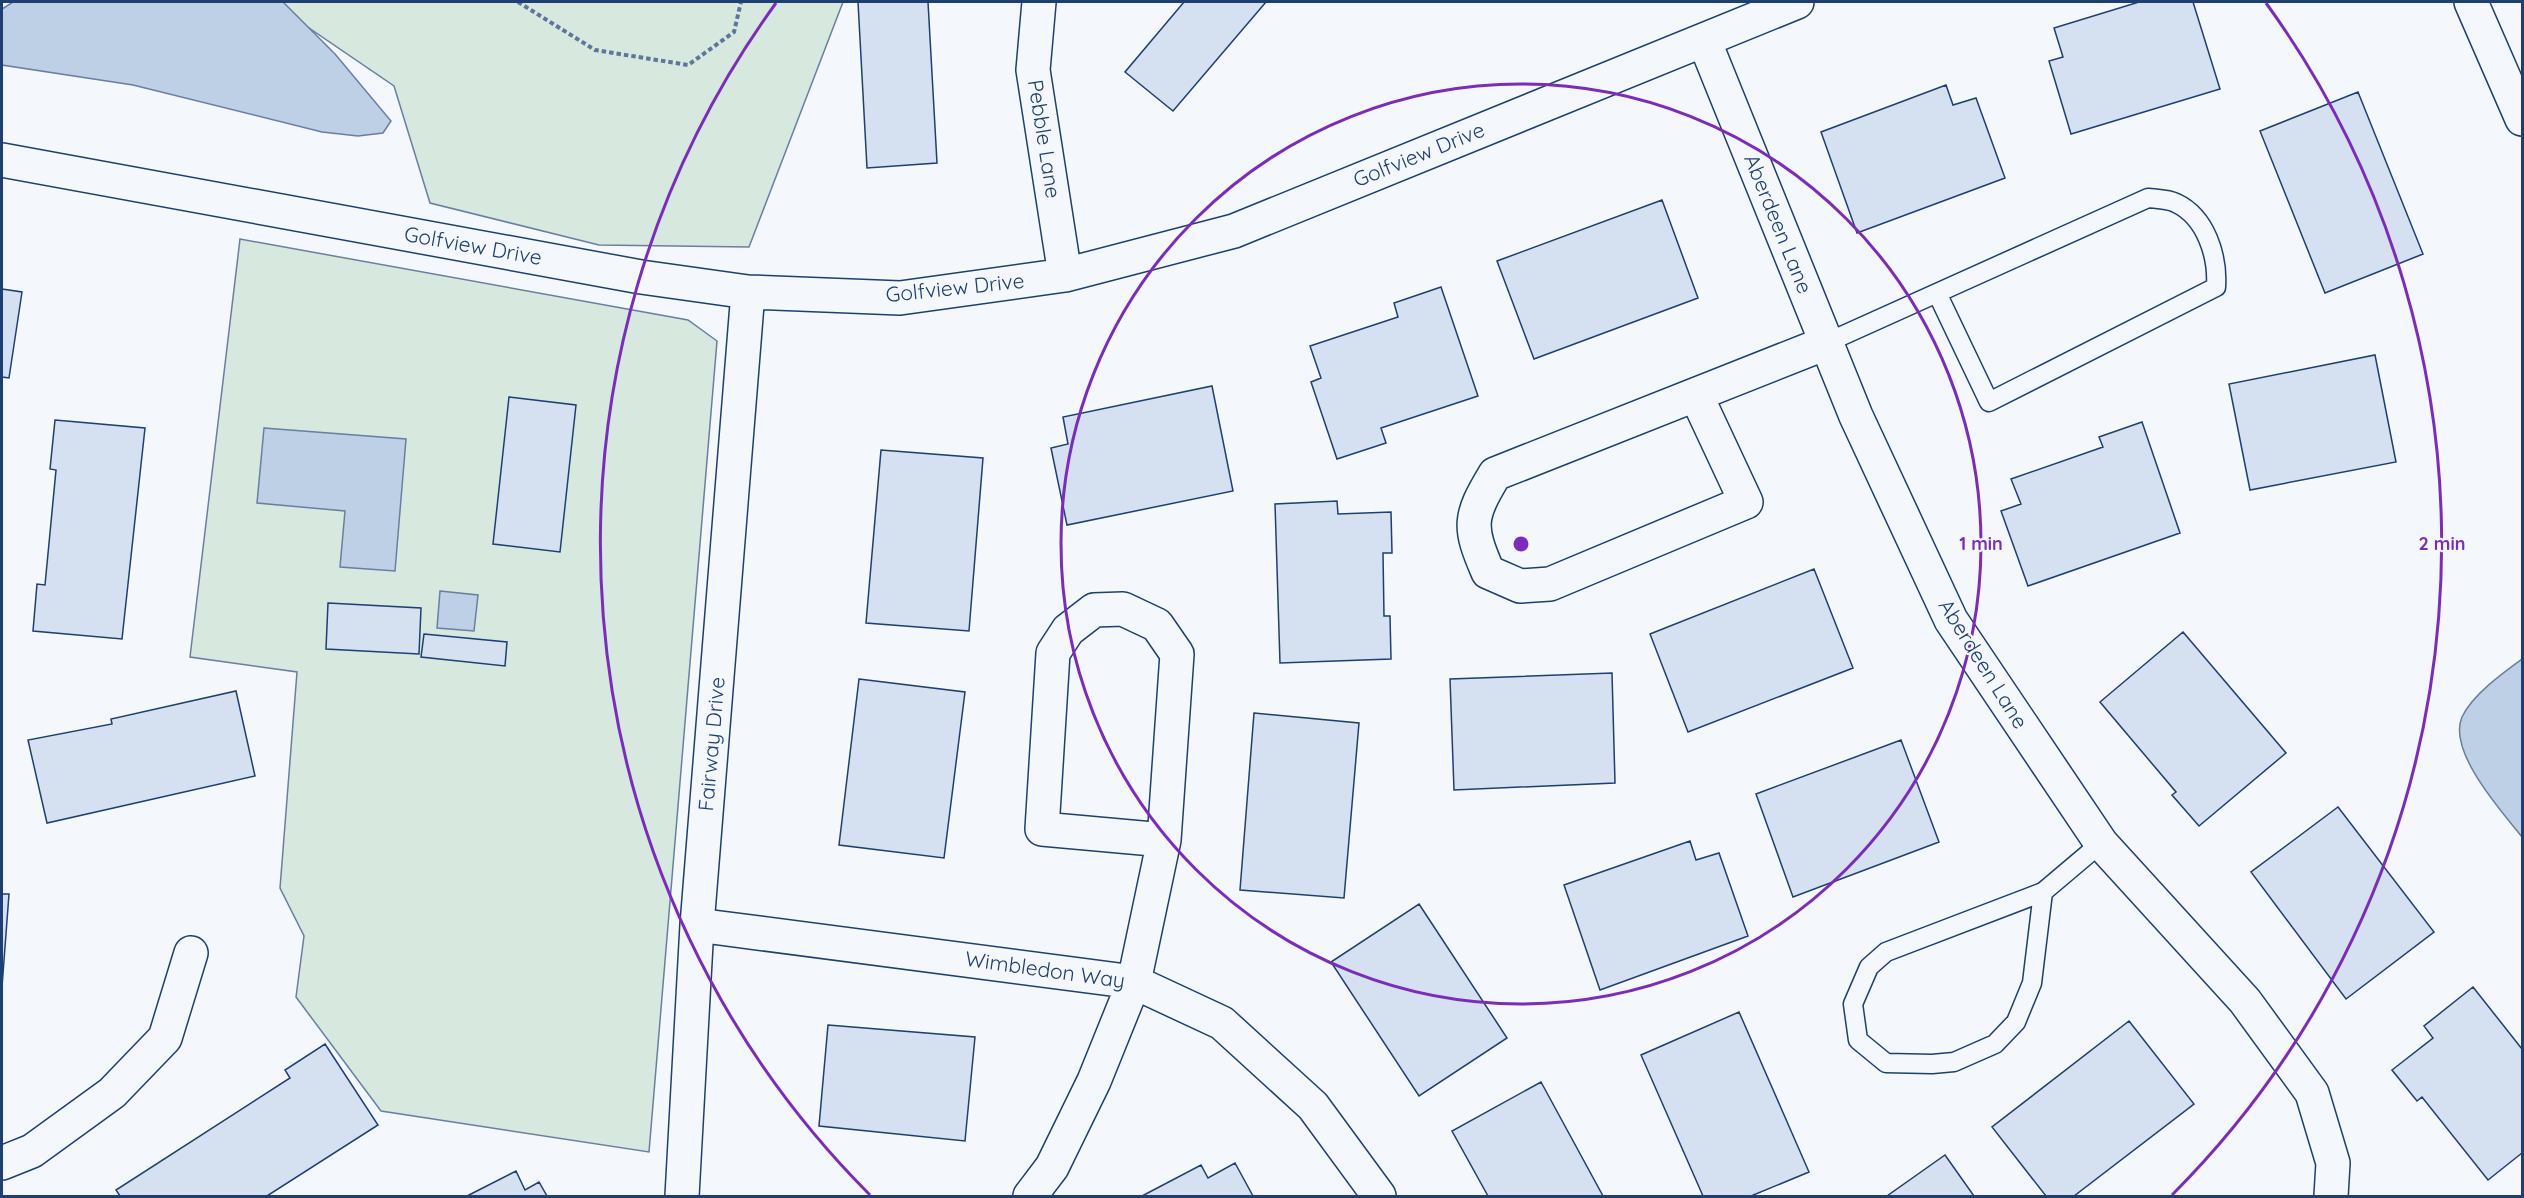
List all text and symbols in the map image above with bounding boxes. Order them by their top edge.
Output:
street label: Pebble Lane [1023,78,1067,200]
street label: Golfview Drive [1349,116,1488,192]
street label: Aberdeen Lane [1739,150,1819,297]
street label: Golfview Drive [402,220,544,270]
street label: Golfview Drive [884,267,1026,307]
text: 1 min [1959,532,2003,555]
text: 2 min [2419,532,2465,555]
centre of rings [1511,534,1531,554]
street label: Aberdeen Lane [1934,594,2034,733]
street label: Fairway Drive [692,676,730,812]
street label: Wimbledon Way [964,945,1127,993]

